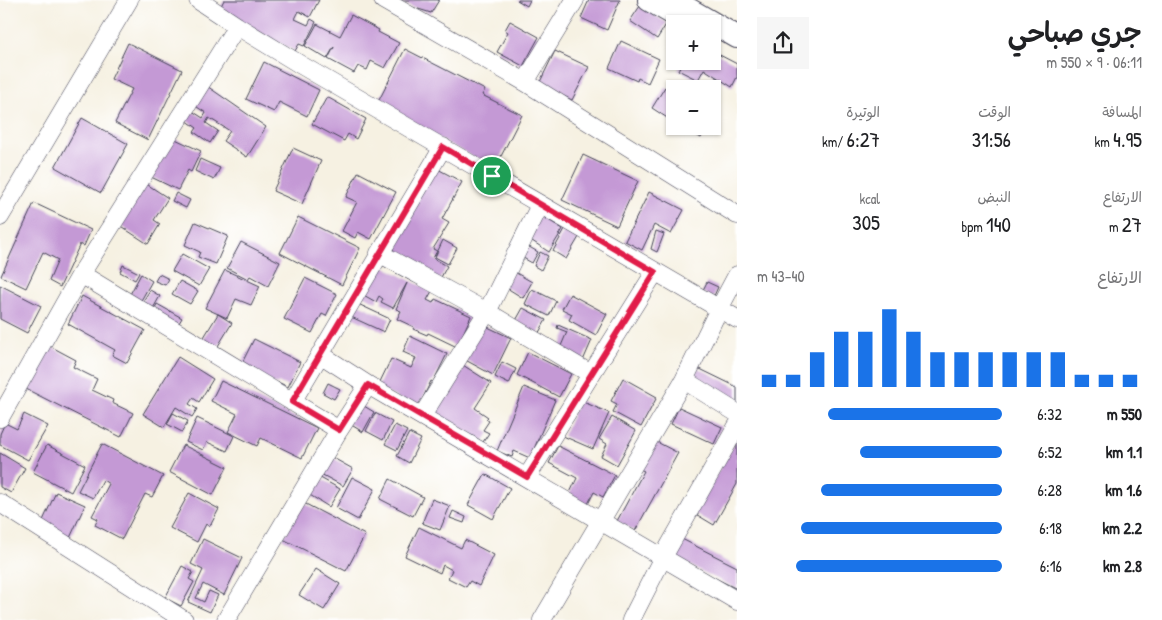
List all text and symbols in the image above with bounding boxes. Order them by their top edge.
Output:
text: جري صباحي [1008,13,1142,51]
map controls [666,15,721,135]
button: + [666,15,721,70]
button: share [757,17,809,69]
text: 06:11 · 9 × 550 m [1046,51,1142,73]
button: − [666,80,721,135]
text: الوتيرة [846,102,880,121]
text: الوقت [978,102,1011,121]
text: المسافة [1102,102,1142,121]
text: 6:27 [847,125,880,154]
text: 31:56 [972,125,1011,154]
text: 4.95 [1113,125,1142,154]
text: /km [822,132,847,151]
text: km [1094,132,1113,151]
pin [471,155,513,197]
icon: arrive [478,162,506,190]
text: النبض [978,187,1011,206]
text: الارتفاع [1103,187,1142,206]
text: kcal [860,189,880,208]
text: 305 [852,208,880,237]
text: 140 [986,210,1011,239]
text: 27 [1122,210,1142,239]
text: bpm [962,217,986,236]
text: m [1109,217,1122,236]
text: 40–43 m [757,265,805,287]
text: الارتفاع [1097,266,1142,288]
text: 6:32 [1037,403,1062,425]
text: 550 m [1107,403,1142,425]
text: 6:52 [1038,441,1062,463]
text: 1.1 km [1106,441,1142,463]
text: 6:28 [1037,479,1062,501]
text: 1.6 km [1105,479,1142,501]
text: 6:18 [1039,517,1062,539]
text: 2.2 km [1102,517,1142,539]
text: 6:16 [1040,555,1062,577]
text: 2.8 km [1103,555,1142,577]

